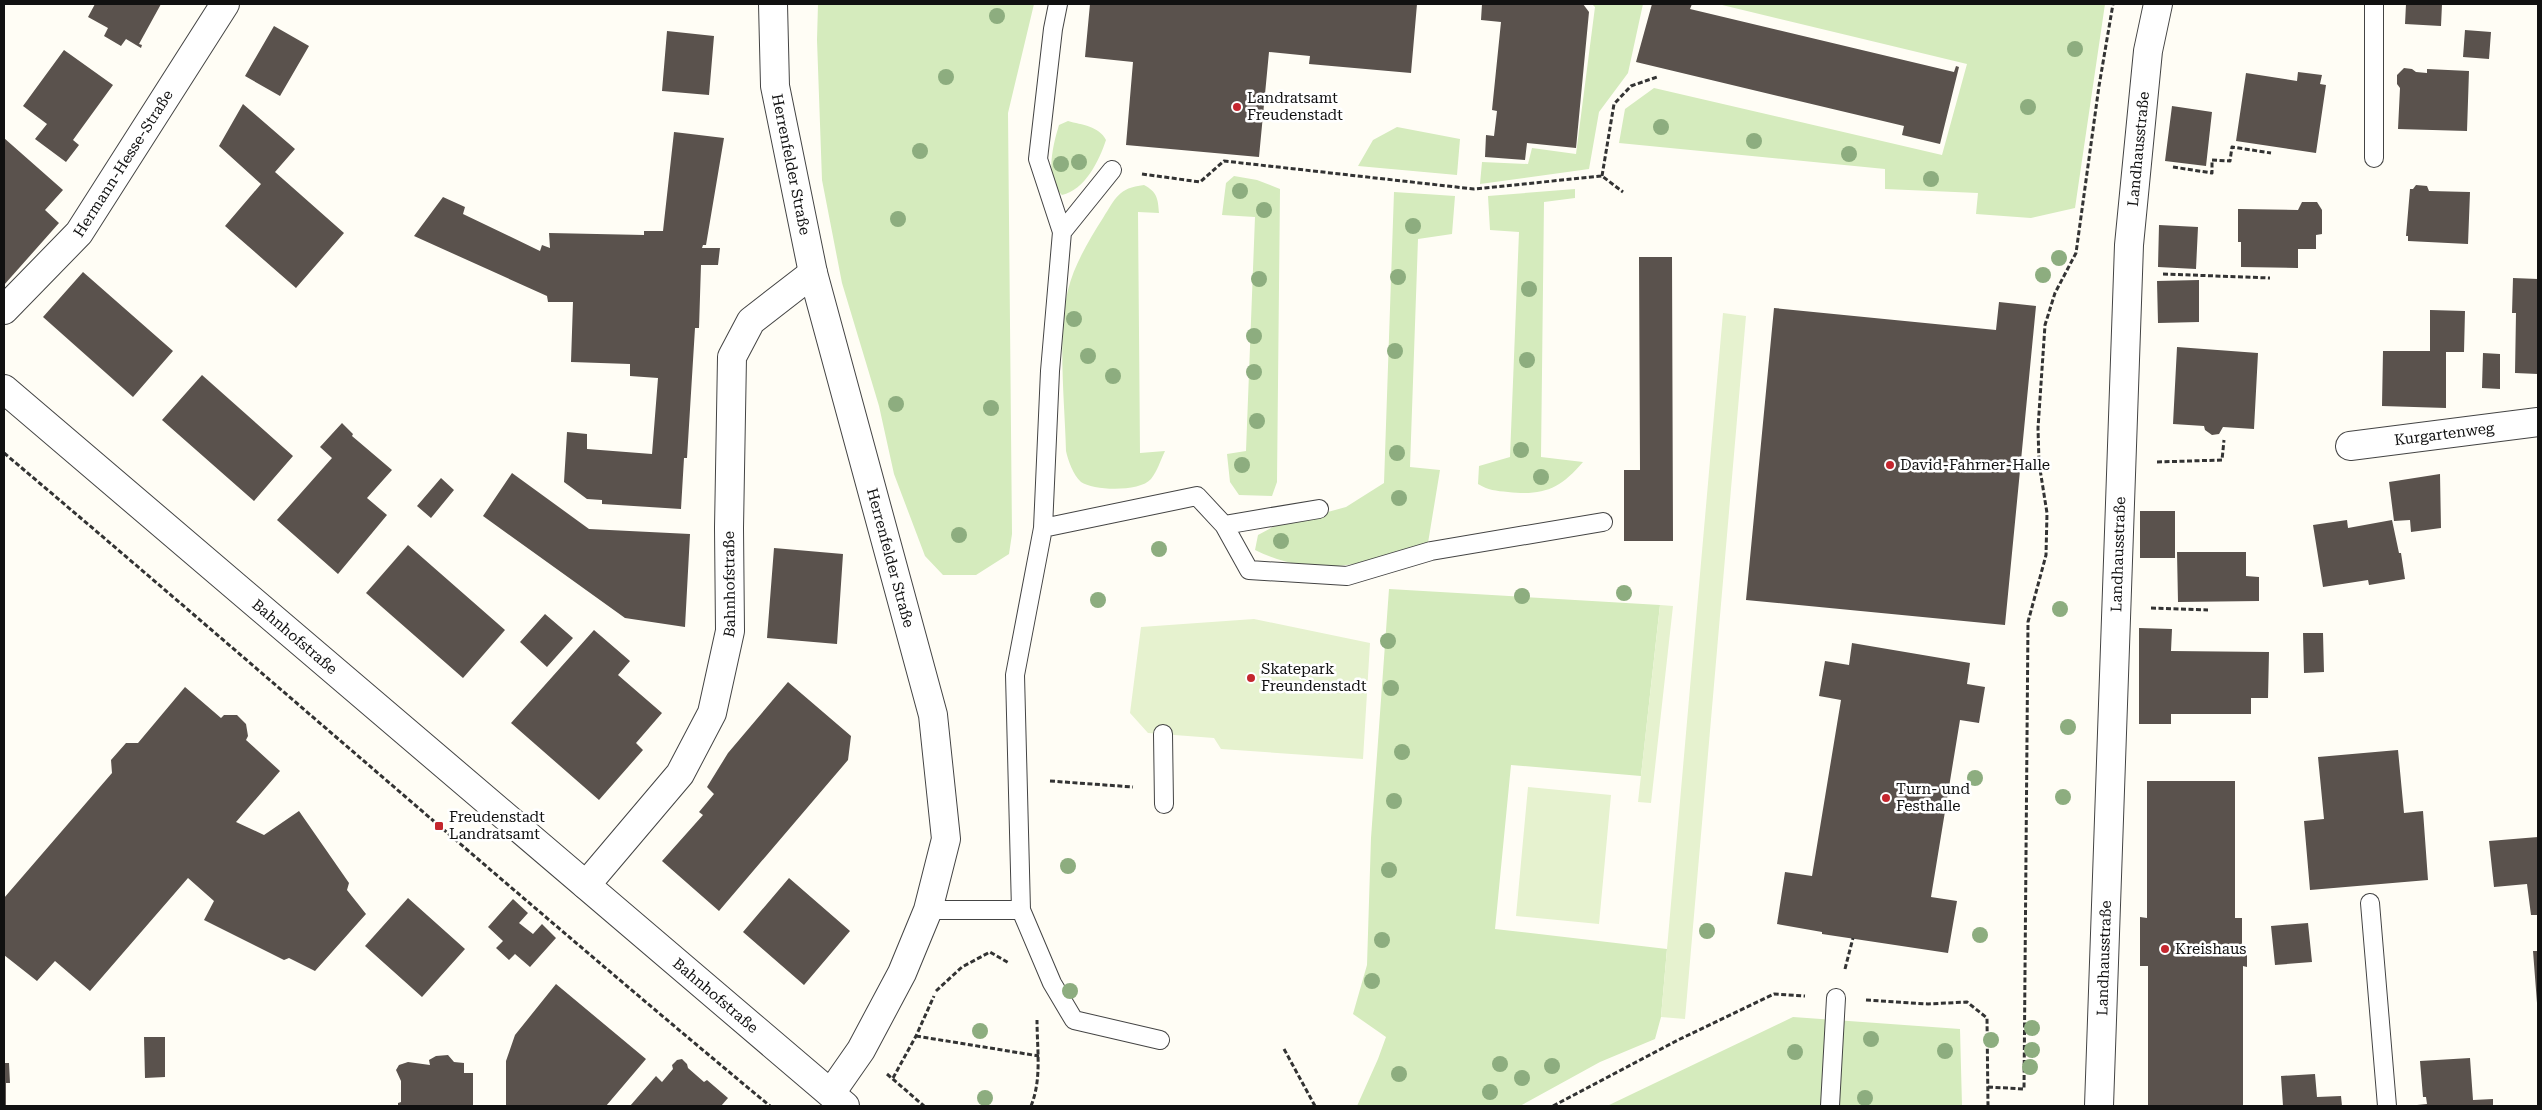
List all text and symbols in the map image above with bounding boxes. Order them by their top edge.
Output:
street label: Hermann-Hesse-Straße [70,87,177,240]
place label: Landratsamt Freudenstadt [1247,89,1343,124]
street label: Landhausstraße [2124,91,2153,207]
street label: Herrenfelder Straße [768,92,814,237]
marker: Landratsamt Freudenstadt [1231,101,1243,113]
street label: Kurgartenweg [2393,419,2496,449]
place label: David-Fahrner-Halle [1900,456,2050,474]
marker: David-Fahrner-Halle [1884,459,1896,471]
street label: Herrenfelder Straße [863,486,918,630]
street label: Landhausstraße [2107,496,2129,612]
street label: Bahnhofstraße [720,531,740,639]
street label: Bahnhofstraße [248,596,341,678]
place label: Skatepark Freundenstadt [1261,660,1367,695]
marker: Skatepark Freundenstadt [1245,672,1257,684]
place label: Turn- und Festhalle [1896,780,1971,815]
marker: Turn- und Festhalle [1880,792,1892,804]
place label: Freudenstadt Landratsamt [449,808,545,843]
marker: Freudenstadt Landratsamt [433,820,445,832]
street label: Landhausstraße [2093,900,2115,1016]
place label: Kreishaus [2175,940,2246,958]
marker: Kreishaus [2159,943,2171,955]
street label: Bahnhofstraße [669,954,762,1037]

